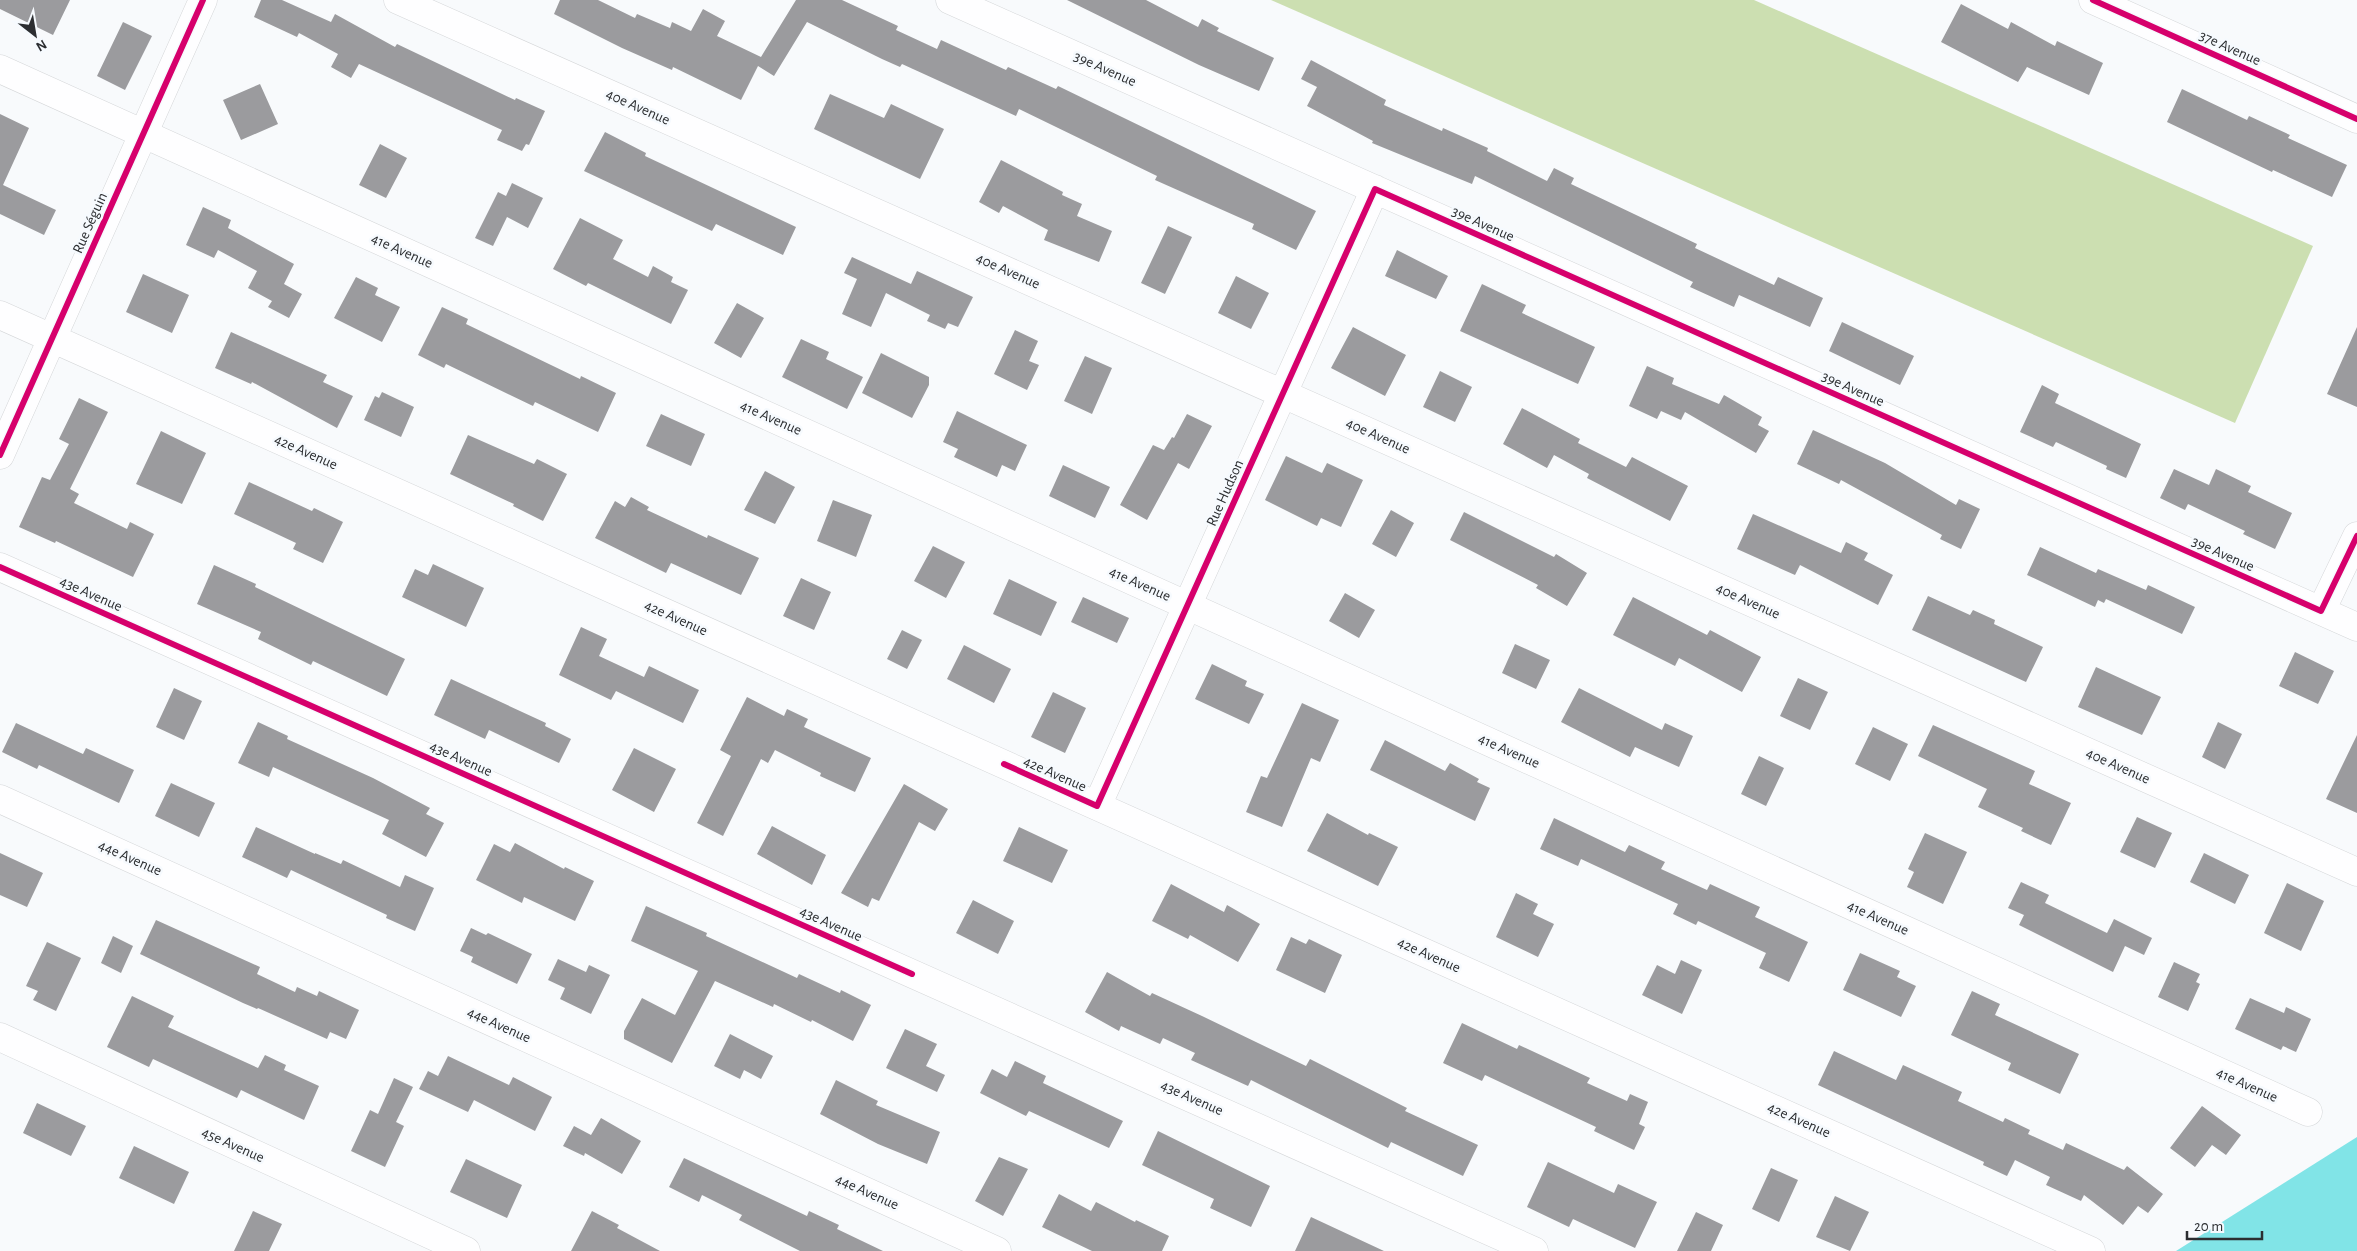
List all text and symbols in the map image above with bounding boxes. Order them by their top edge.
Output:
north arrow [10,10,60,60]
street label: 37e Avenue [2197,28,2263,68]
text: N [33,37,49,54]
street label: 39e Avenue [1072,49,1138,89]
street label: 40e Avenue [604,86,672,128]
street label: Rue Séguin [70,190,110,256]
street label: 39e Avenue [1450,204,1516,244]
street label: 41e Avenue [369,231,435,271]
street label: 40e Avenue [974,250,1042,292]
street label: 39e Avenue [1820,369,1886,409]
street label: 41e Avenue [738,398,804,438]
street label: 40e Avenue [1344,415,1412,457]
street label: 42e Avenue [272,431,340,473]
street label: Rue Hudson [1204,457,1246,529]
street label: 39e Avenue [2190,534,2256,574]
street label: 41e Avenue [1107,564,1173,604]
street label: 43e Avenue [58,574,125,614]
street label: 40e Avenue [1714,580,1782,622]
street label: 42e Avenue [642,597,710,639]
street label: 41e Avenue [1476,731,1542,771]
street label: 43e Avenue [428,739,495,779]
street label: 40e Avenue [2084,745,2152,787]
street label: 42e Avenue [1021,753,1089,795]
street label: 44e Avenue [96,837,164,879]
street label: 41e Avenue [1845,898,1911,938]
street label: 43e Avenue [798,904,865,944]
street label: 42e Avenue [1395,934,1463,976]
street label: 44e Avenue [465,1004,533,1046]
street label: 41e Avenue [2214,1065,2280,1105]
street label: 43e Avenue [1159,1078,1226,1118]
street label: 42e Avenue [1765,1099,1833,1141]
street label: 45e Avenue [200,1125,267,1165]
street label: 44e Avenue [833,1171,901,1213]
scale bar [2187,1208,2262,1240]
text: 20 m [2194,1219,2223,1234]

